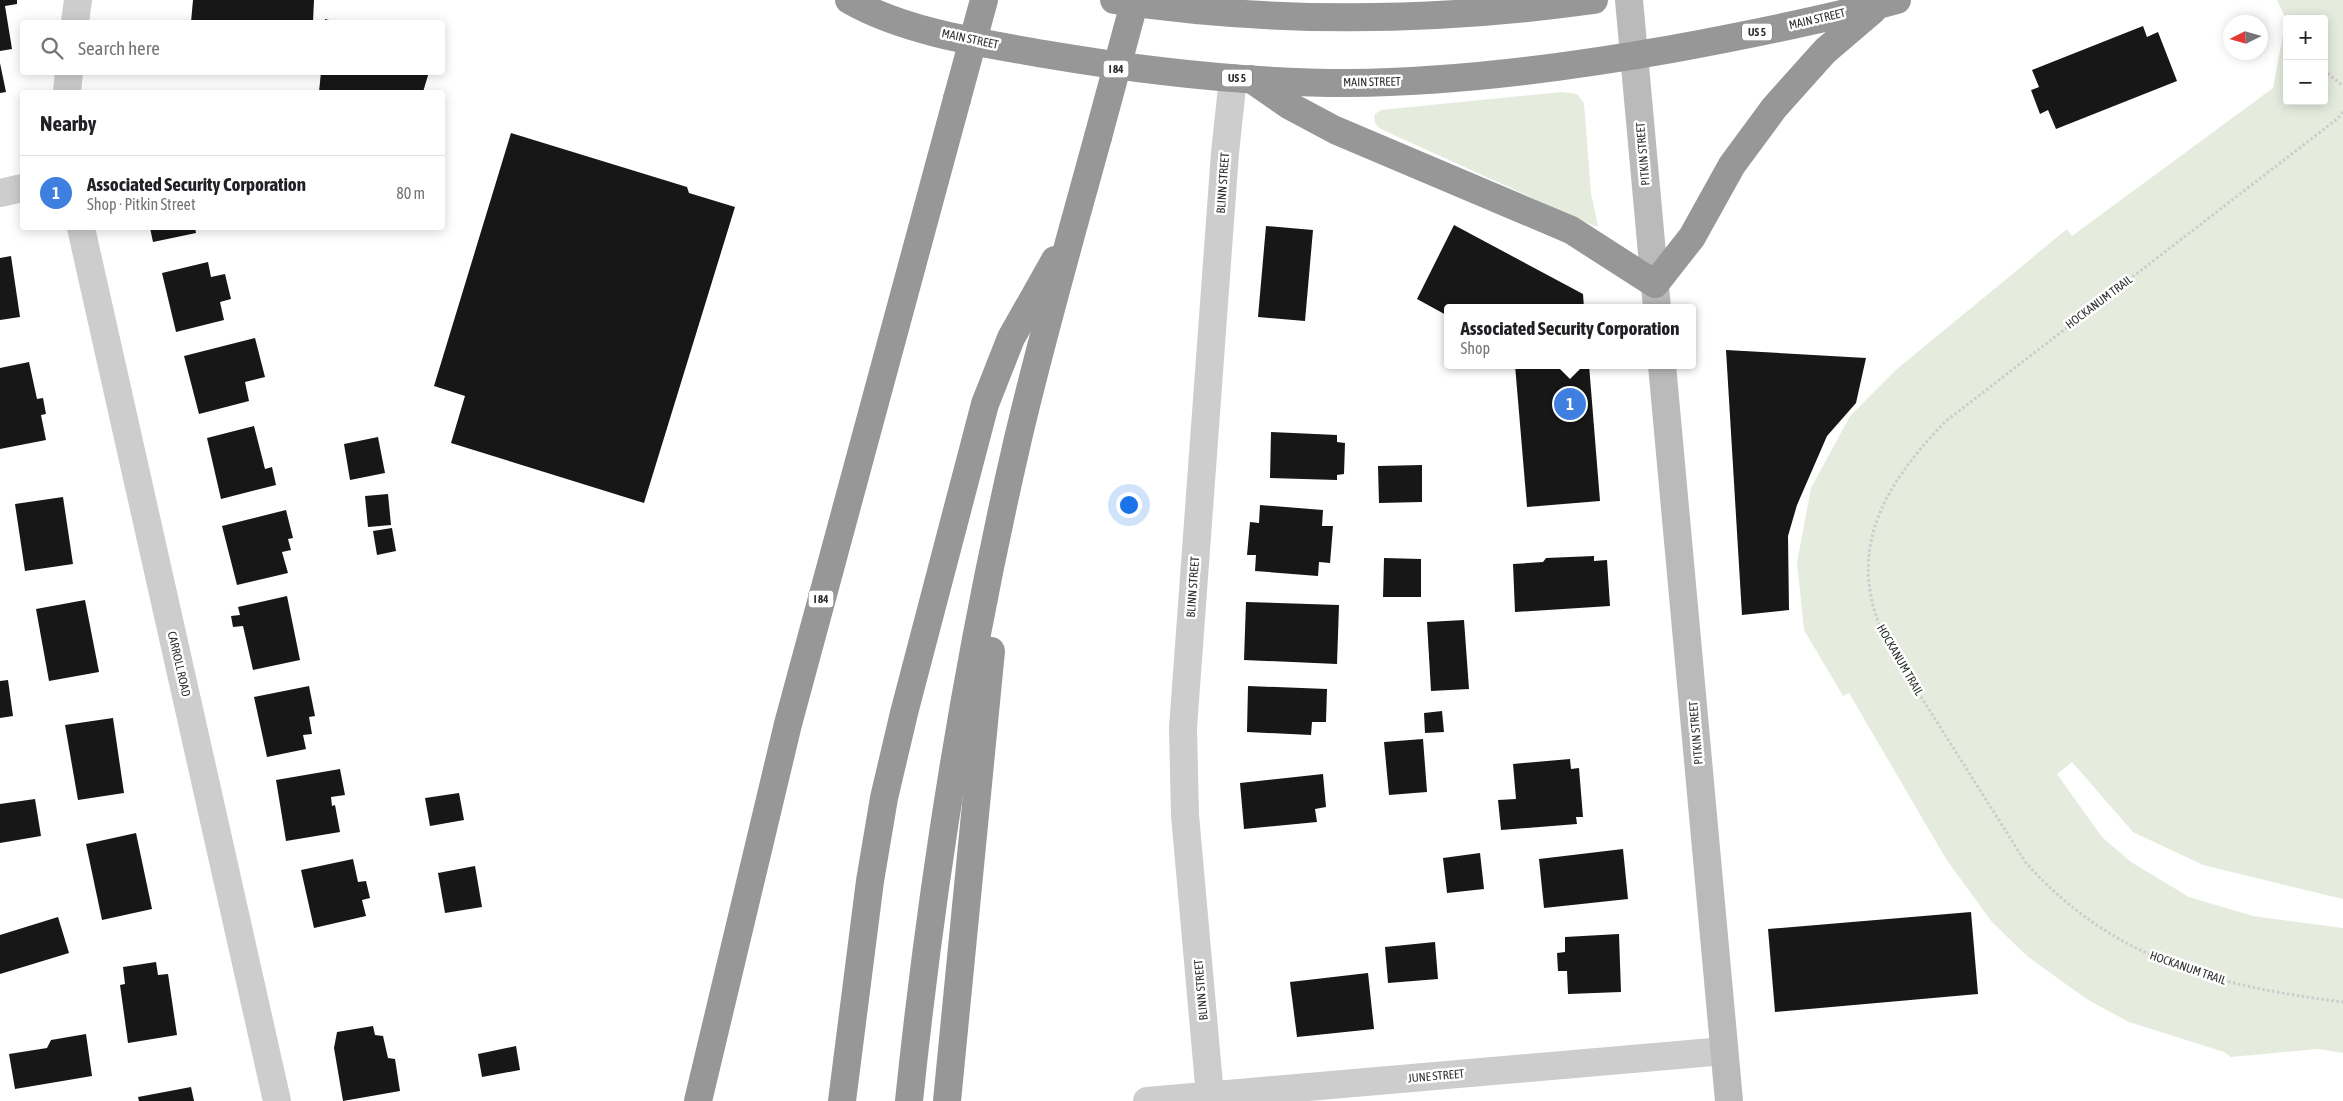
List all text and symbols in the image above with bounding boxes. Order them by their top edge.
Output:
street label: MAIN STREET [1787,6,1847,32]
north arrow [2223,15,2268,60]
map controls [2283,15,2328,105]
button: + [2283,15,2328,60]
search box [20,20,445,75]
road number: US 5 [1742,24,1772,41]
street label: MAIN STREET [940,26,1000,52]
icon: search [38,34,66,62]
text: Search here [78,37,160,59]
button: − [2283,60,2328,105]
road number: I 84 [1104,61,1128,78]
road number: US 5 [1222,70,1252,86]
street label: MAIN STREET [1343,74,1402,90]
text: Nearby [40,111,96,135]
street label: PITKIN STREET [1633,121,1653,186]
street label: BLINN STREET [1214,151,1232,214]
text: Associated Security Corporation [87,173,306,195]
text: 1 [52,184,60,202]
text: 80 m [396,184,425,202]
text: Shop · Pitkin Street [87,195,196,213]
street label: HOCKANUM TRAIL [2063,272,2135,332]
popup [1444,304,1696,369]
text: Associated Security Corporation [1461,317,1679,339]
text: Shop [1461,339,1490,357]
pin: 1 [1554,385,1586,423]
your location [1116,492,1142,518]
street label: BLINN STREET [1184,555,1202,618]
road number: I 84 [808,590,834,608]
street label: HOCKANUM TRAIL [1874,622,1926,698]
street label: CARROLL ROAD [165,630,193,698]
street label: PITKIN STREET [1686,700,1706,765]
street label: HOCKANUM TRAIL [2148,948,2228,988]
street label: BLINN STREET [1191,958,1211,1021]
street label: JUNE STREET [1407,1066,1466,1085]

